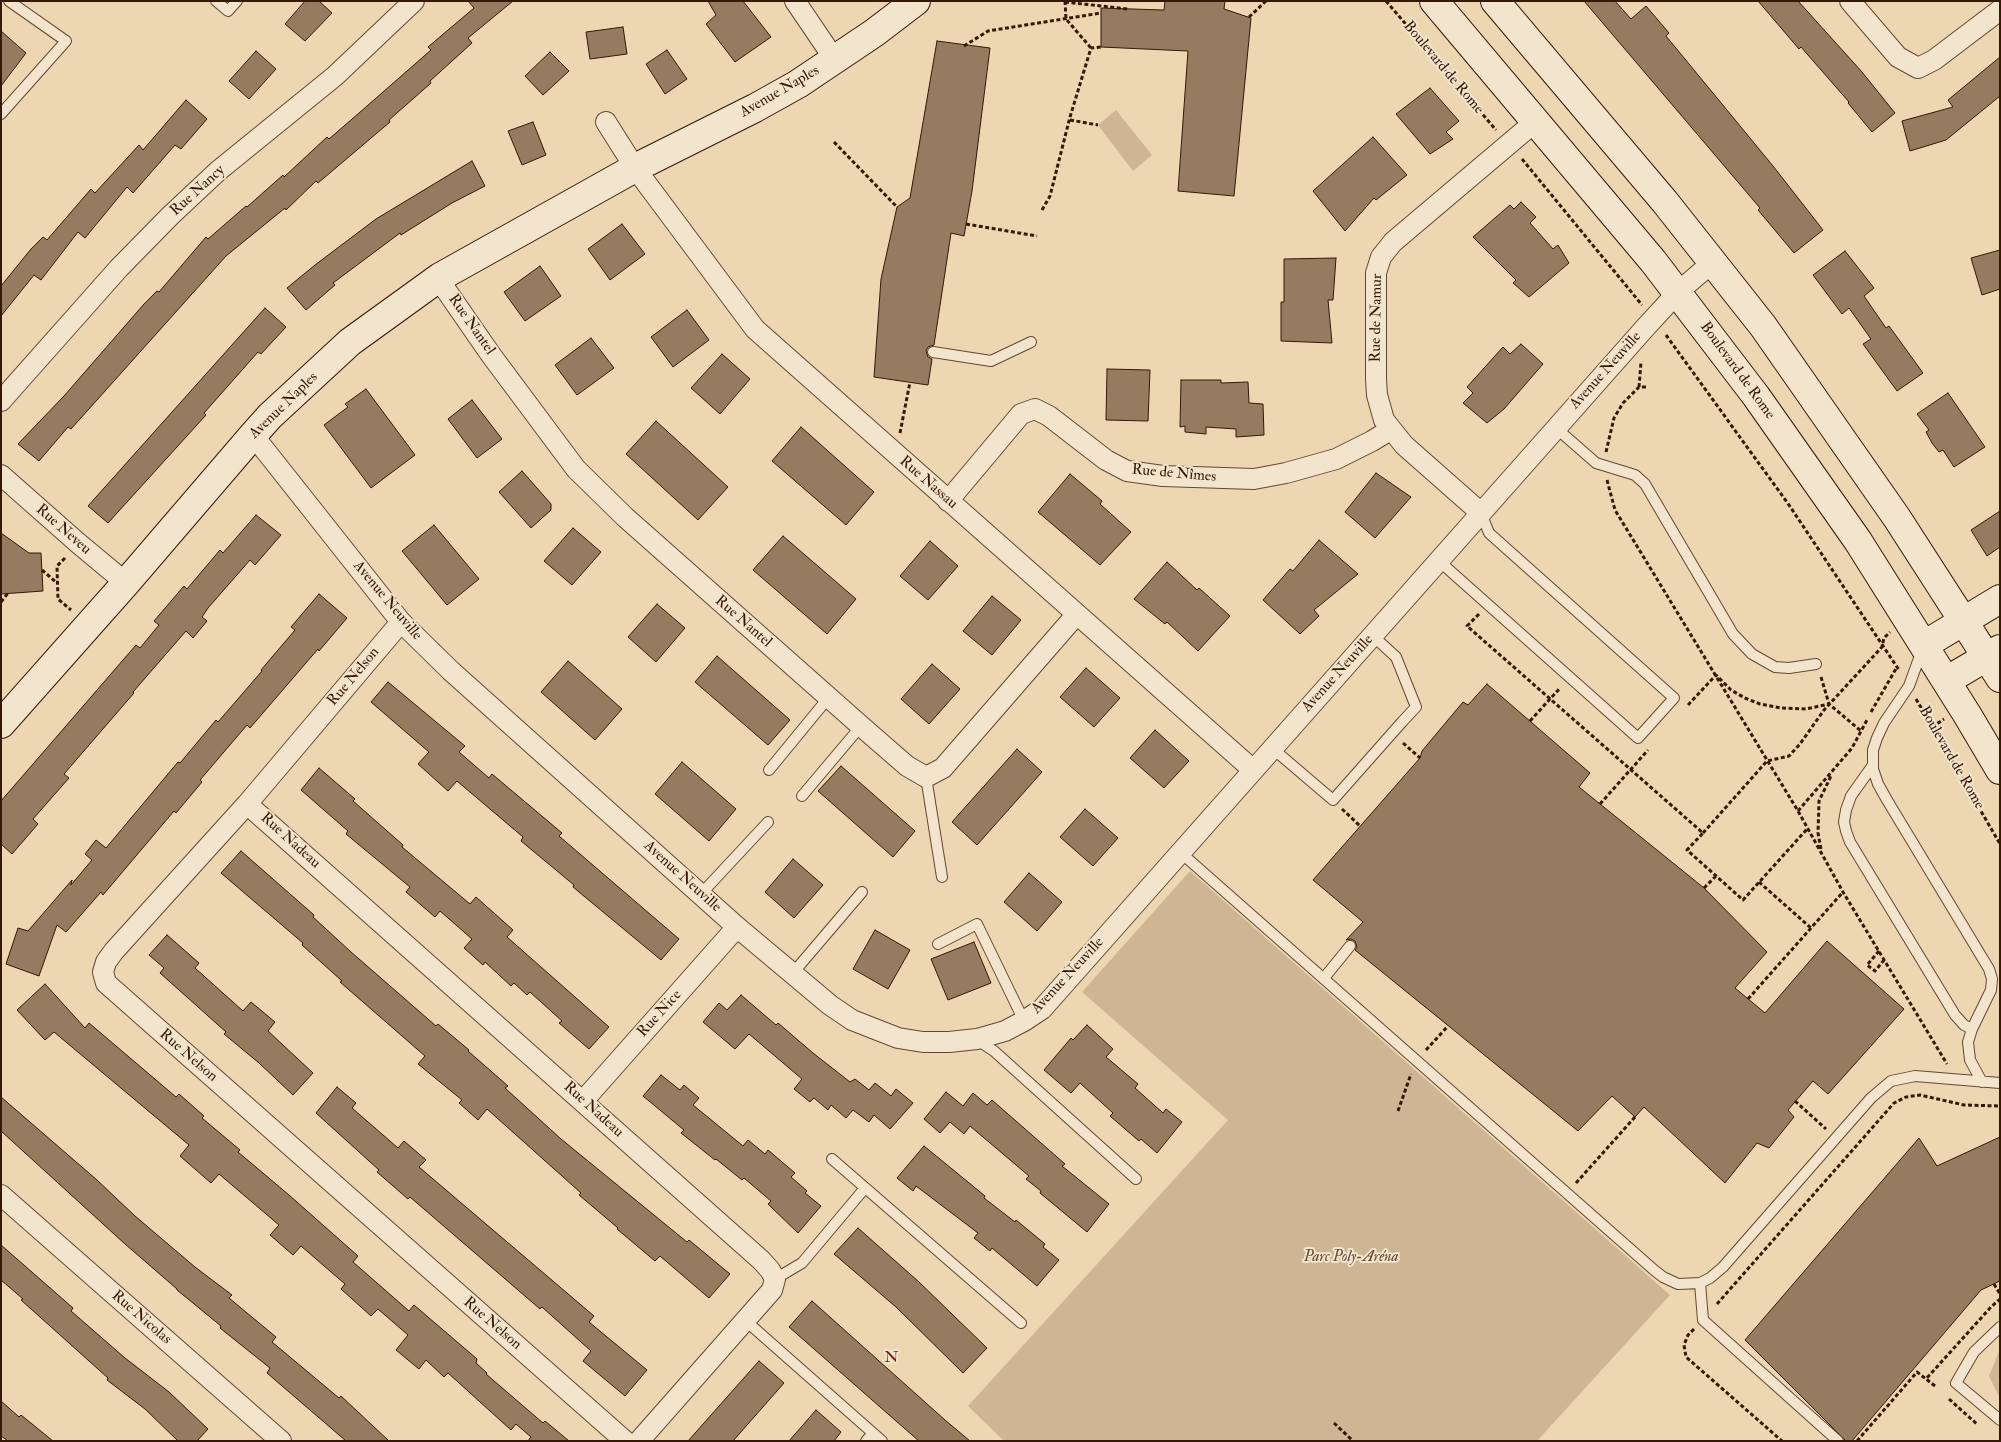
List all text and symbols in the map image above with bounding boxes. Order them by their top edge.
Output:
street label: Boulevard de Rome [1399,18,1487,118]
street label: Avenue Naples [737,62,823,122]
street label: Rue Nancy [167,162,229,220]
street label: Rue de Namur [1367,274,1387,362]
street label: Rue Nantel [444,291,498,359]
street label: Boulevard de Rome [1696,319,1778,423]
street label: Avenue Neuville [1566,329,1646,413]
street label: Avenue Naples [246,369,322,443]
street label: Rue Nassau [895,453,961,513]
street label: Rue de Nîmes [1131,461,1217,487]
street label: Rue Neveu [32,501,94,559]
street label: Avenue Neuville [349,558,425,644]
street label: Rue Nantel [711,592,775,652]
street label: Avenue Neuville [1298,632,1378,716]
street label: Rue Nelson [324,644,384,710]
street label: Boulevard de Rome [1914,703,1988,813]
street label: Rue Nadeau [256,809,324,873]
street label: Avenue Neuville [640,837,724,917]
street label: Avenue Neuville [1028,934,1108,1018]
street label: Rue Nice [634,987,686,1041]
street label: Rue Nelson [155,1026,221,1086]
street label: Rue Nadeau [559,1078,627,1142]
park label: Parc Poly-Aréna [1304,1249,1398,1267]
street label: Rue Nicolas [107,1287,175,1349]
street label: Rue Nelson [459,1294,525,1354]
district label: N [884,1349,900,1369]

